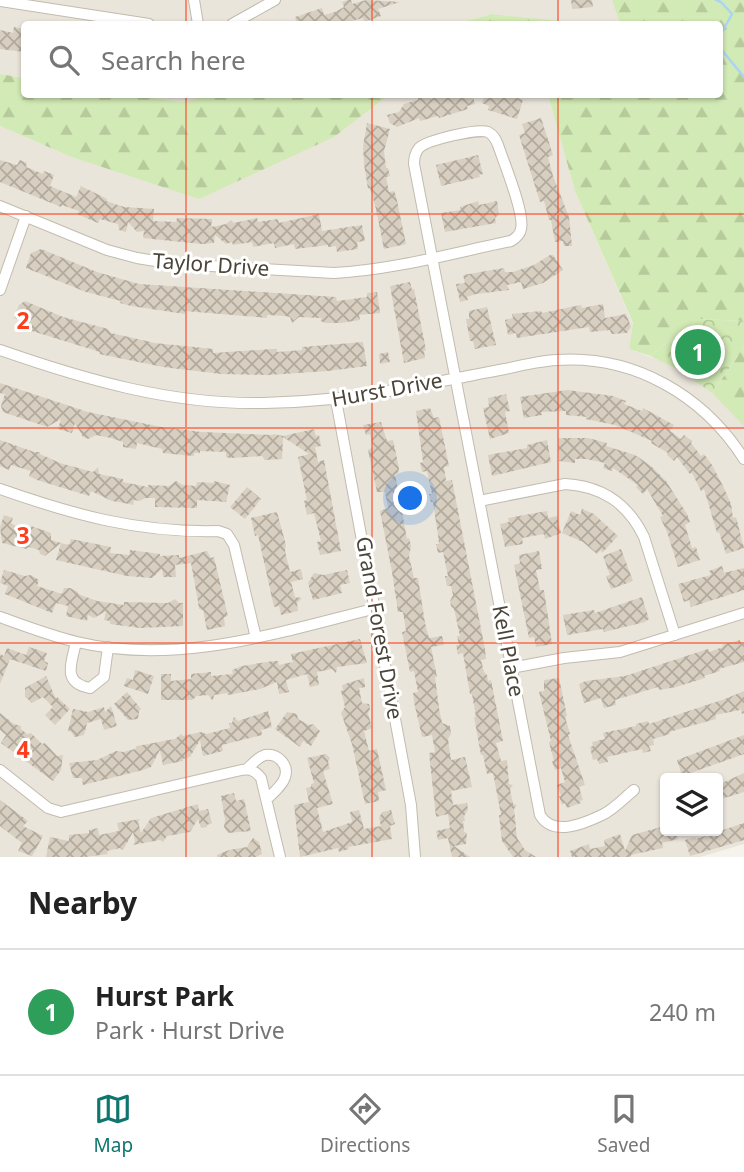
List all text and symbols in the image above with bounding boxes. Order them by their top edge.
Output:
search box [21,21,723,98]
icon: search [45,41,83,79]
text: Search here [101,42,246,78]
street label: Taylor Drive [152,246,270,282]
text: 2 [16,304,30,336]
pin: 1 [675,326,721,378]
street label: Hurst Drive [329,365,445,413]
your location [393,481,427,515]
text: 3 [16,519,30,551]
street label: Grand Forest Drive [350,534,410,722]
street label: Kell Place [486,603,532,699]
text: 4 [16,733,30,765]
map controls [660,773,723,836]
button: layers [660,773,723,836]
text: Nearby [28,882,137,923]
text: Hurst Park [95,978,234,1014]
text: 1 [44,996,58,1028]
text: 240 m [649,996,716,1028]
text: Park · Hurst Drive [95,1014,285,1046]
tab: Map [94,1090,133,1158]
tab: Directions [320,1090,410,1158]
tab: Saved [597,1090,650,1158]

